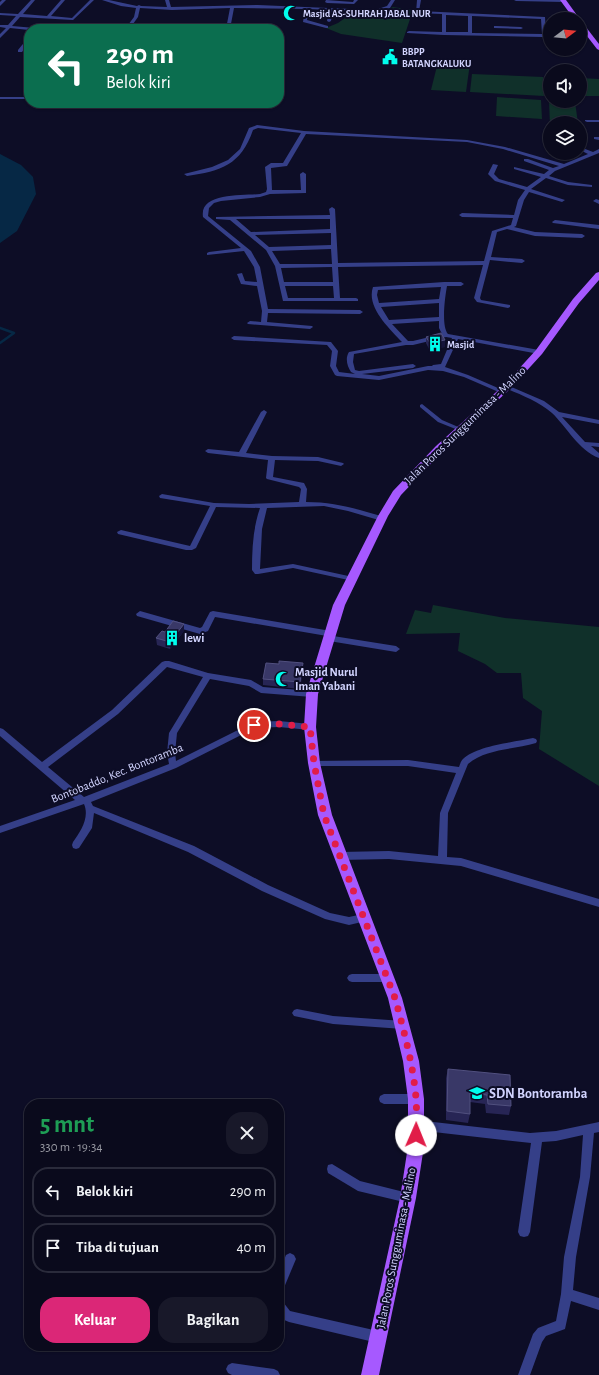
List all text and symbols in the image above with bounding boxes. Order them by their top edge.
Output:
mosque icon: Masjid AS-SUHRAH JABAL NUR [282,4,300,22]
place label: Masjid AS-SUHRAH JABAL NUR [303,9,431,19]
north arrow [543,12,587,56]
map controls [543,12,587,160]
icon: left [40,40,92,92]
text: 290 m [106,41,174,69]
place label: BBPP BATANGKALUKU [402,47,471,69]
public building icon: BBPP BATANGKALUKU [381,48,399,66]
button: sound [543,64,587,108]
text: Belok kiri [106,74,171,92]
button: layers [543,116,587,160]
building icon: Masjid [426,335,444,353]
place label: Masjid [447,340,475,350]
street label: Jalan Poros Sungguminasa - Malino [402,364,528,486]
building icon: lewi [163,629,181,647]
place label: lewi [184,632,204,644]
place label: Masjid Nurul Iman Yabani [295,666,358,692]
mosque icon: Masjid Nurul Iman Yabani [274,670,292,688]
pin [237,708,271,742]
icon: arrive [243,714,265,736]
street label: Bontobaddo, Kec. Bontoramba [49,741,185,805]
school or university icon: SDN Bontoramba [468,1084,486,1102]
place label: SDN Bontoramba [489,1087,588,1101]
button: close [226,1112,268,1154]
text: 5 mnt [40,1113,94,1137]
position arrow [395,1114,437,1156]
text: 330 m · 19:34 [40,1141,103,1154]
street label: Jalan Poros Sungguminasa - Malino [375,1166,418,1329]
icon: left [42,1181,64,1203]
text: Belok kiri [76,1184,133,1199]
text: 290 m [230,1184,266,1199]
icon: arrive [42,1237,64,1259]
text: Tiba di tujuan [76,1240,159,1255]
text: 40 m [236,1240,266,1255]
button: Keluar [40,1297,150,1343]
button: Bagikan [158,1297,268,1343]

